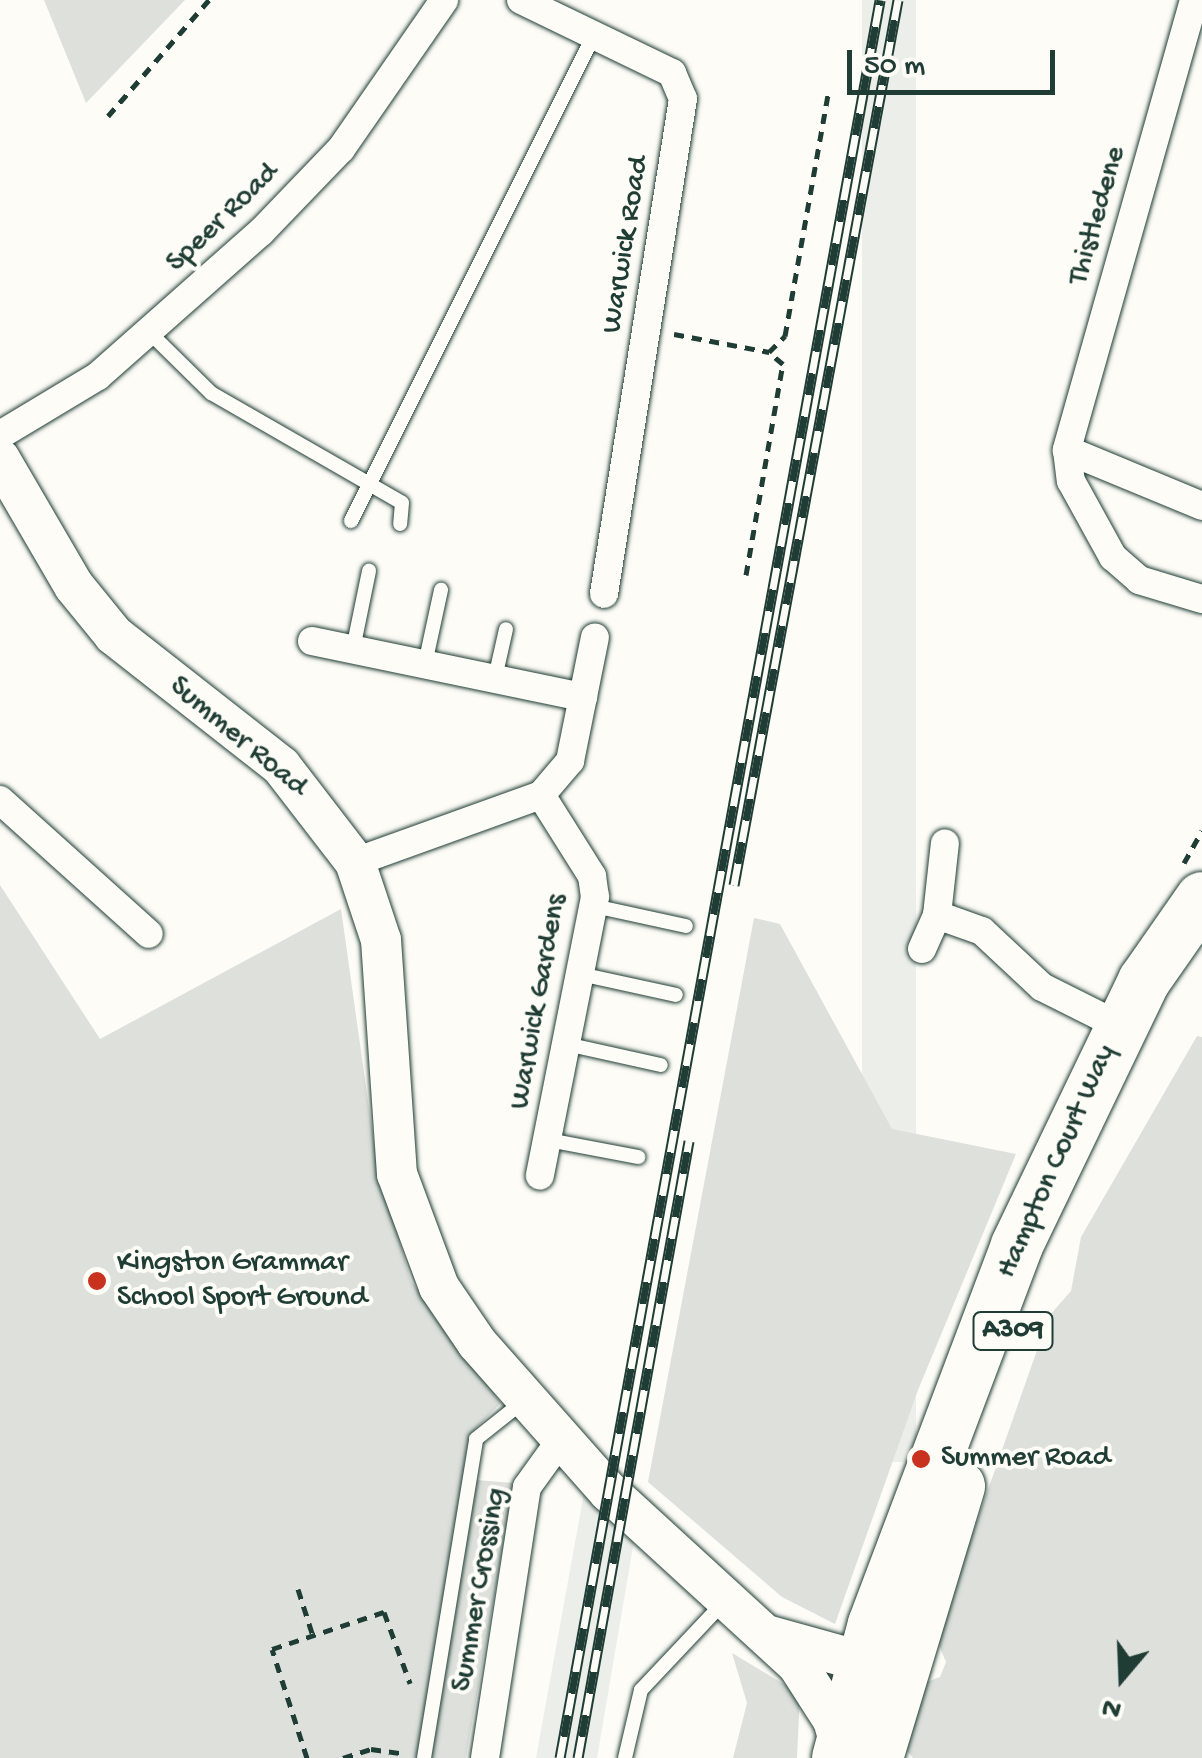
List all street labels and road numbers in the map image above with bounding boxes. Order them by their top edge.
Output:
street label: Thistledene [1062,143,1136,289]
street label: Warwick Road [595,154,659,336]
street label: Speer Road [160,156,288,282]
street label: Summer Road [161,670,313,806]
street label: Warwick Gardens [503,892,577,1112]
street label: Hampton Court Way [990,1040,1126,1284]
road number: A309 [970,1308,1056,1354]
street label: Summer Crossing [445,1485,517,1695]

